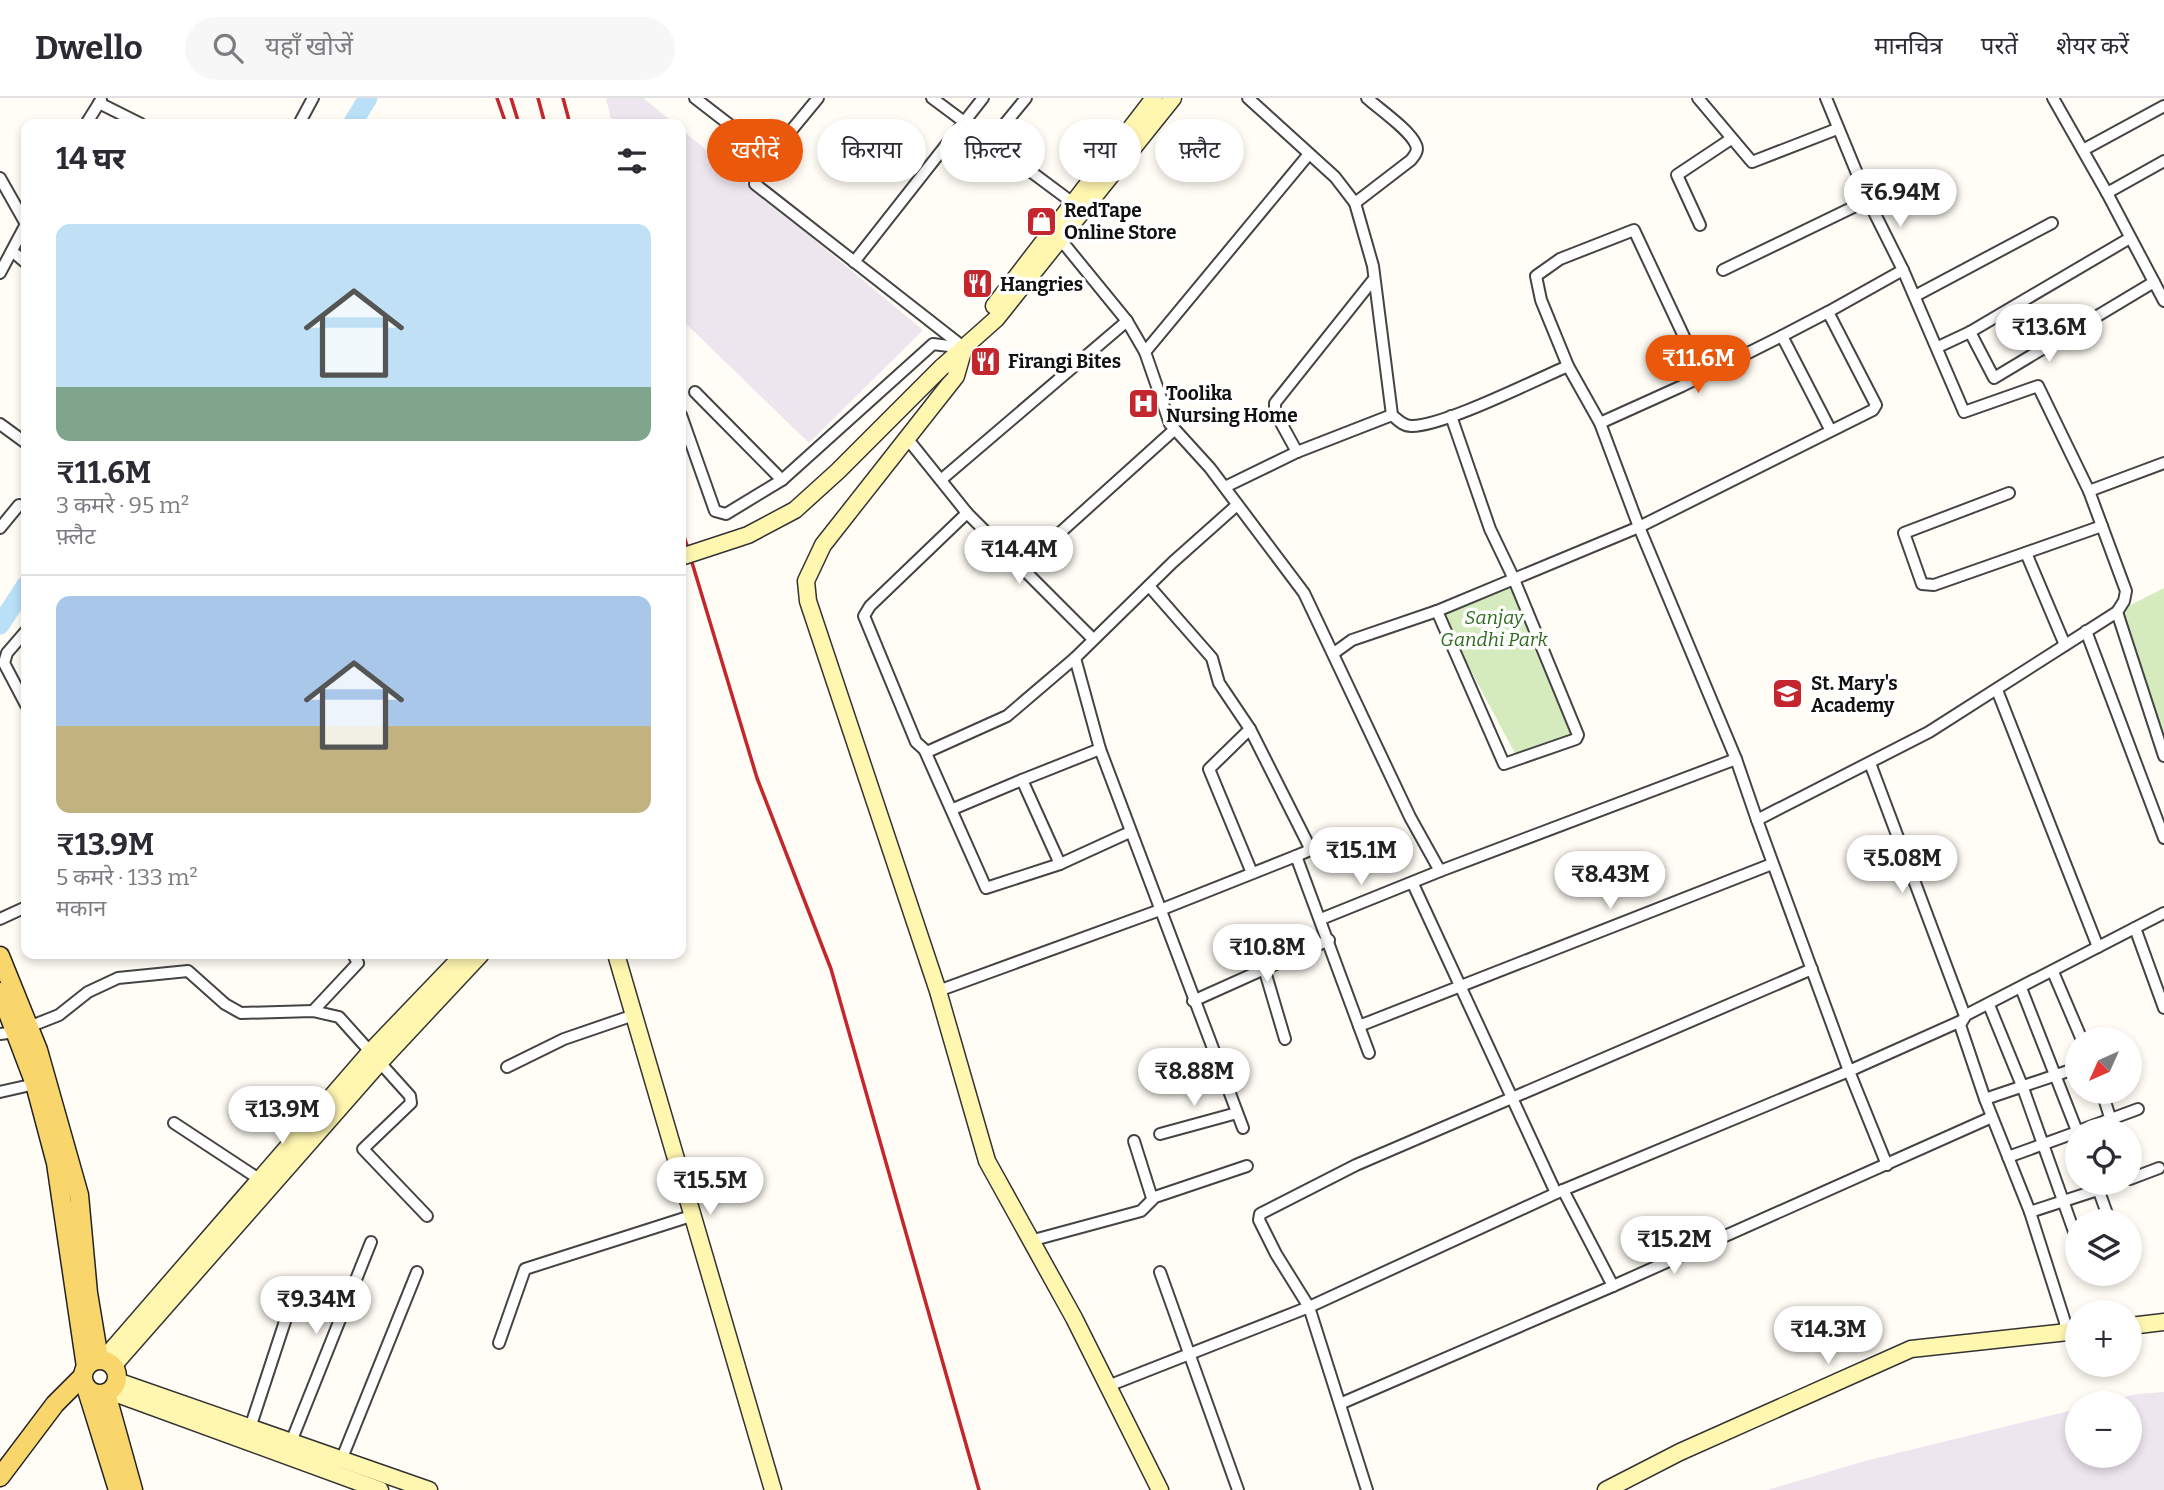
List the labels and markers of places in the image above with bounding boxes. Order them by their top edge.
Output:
pin: ₹6.94M [1843,170,1957,229]
place label: RedTape Online Store [1064,199,1176,244]
shop icon: RedTape Online Store [1024,204,1058,238]
restaurant icon: Hangries [960,267,994,301]
place label: Hangries [1000,273,1083,296]
pin: ₹13.6M [1992,304,2106,364]
pin: ₹11.6M [1641,336,1755,395]
restaurant icon: Firangi Bites [968,344,1002,378]
place label: Firangi Bites [1008,350,1121,373]
place label: Toolika Nursing Home [1166,382,1298,427]
hospital icon: Toolika Nursing Home [1126,387,1160,421]
pin: ₹14.4M [962,526,1076,586]
place label: St. Mary's Academy [1811,672,1898,717]
school or university icon: St. Mary's Academy [1771,677,1805,711]
pin: ₹15.1M [1304,828,1418,887]
pin: ₹5.08M [1845,836,1959,895]
pin: ₹8.43M [1553,852,1667,911]
pin: ₹10.8M [1210,924,1324,984]
pin: ₹8.88M [1137,1048,1251,1108]
pin: ₹13.9M [225,1086,339,1146]
pin: ₹15.5M [653,1158,767,1217]
pin: ₹15.2M [1617,1216,1731,1276]
pin: ₹9.34M [259,1276,373,1336]
pin: ₹14.3M [1771,1306,1885,1366]

